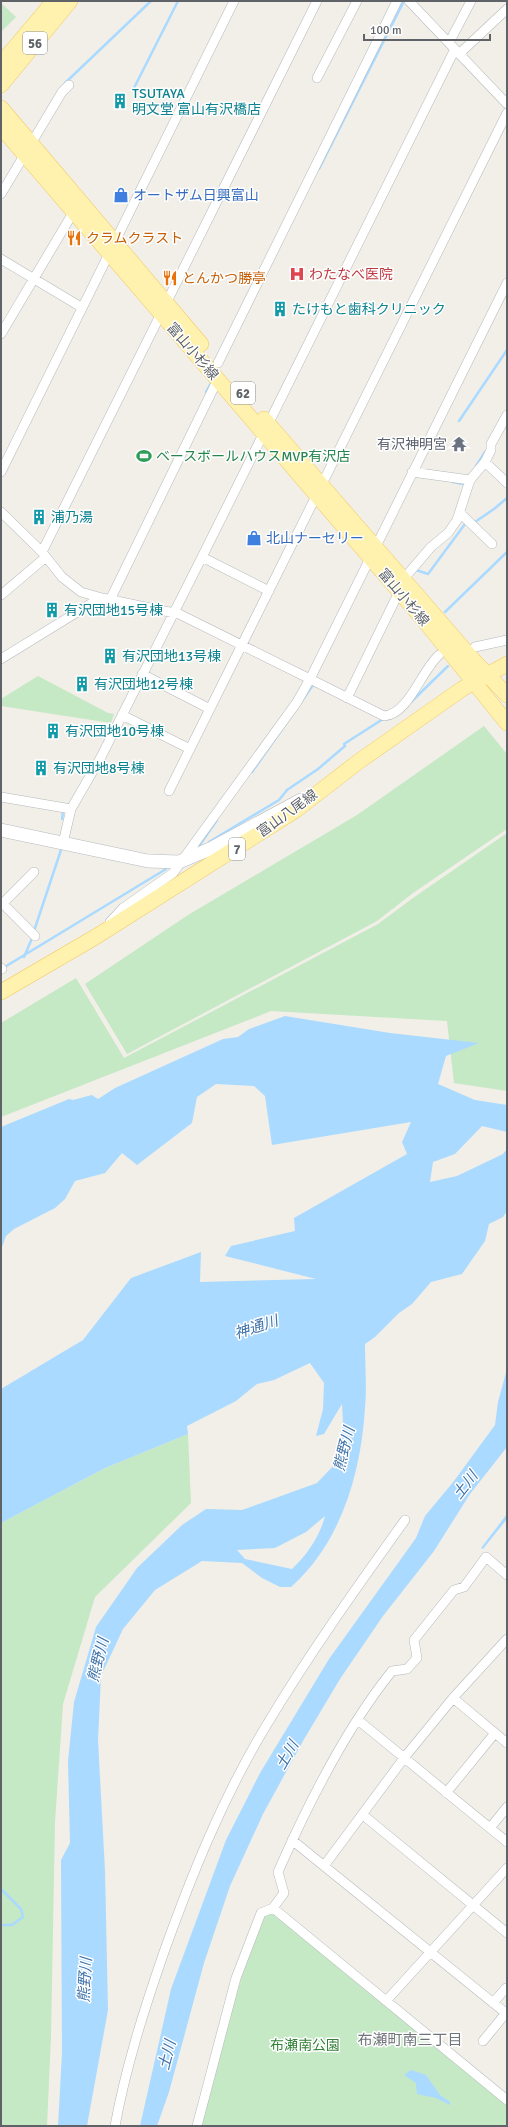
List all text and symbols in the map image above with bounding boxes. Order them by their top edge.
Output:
scale bar [364,16,490,42]
text: 100 m [370,23,402,38]
road number: 56 [23,32,47,54]
place label: TSUTAYA 明文堂 富山有沢橋店 [132,85,261,118]
building icon: TSUTAYA 明文堂 富山有沢橋店 [111,92,129,110]
shop icon: オートザム日興富山 [112,186,130,204]
place label: オートザム日興富山 [133,187,259,204]
restaurant icon: クラムクラスト [65,229,83,247]
place label: クラムクラスト [86,230,183,247]
hospital icon: わたなべ医院 [288,265,306,283]
place label: わたなべ医院 [309,266,393,283]
restaurant icon: とんかつ勝亭 [161,269,179,287]
place label: とんかつ勝亭 [182,270,266,287]
building icon: たけもと歯科クリニック [271,300,289,318]
place label: たけもと歯科クリニック [292,301,446,318]
street label: 富山小杉線 [163,319,222,383]
road number: 62 [231,382,255,404]
temple icon: 有沢神明宮 [450,435,468,453]
place label: 有沢神明宮 [377,436,447,453]
sports icon: ベースボールハウスMVP有沢店 [135,447,153,465]
place label: ベースボールハウスMVP有沢店 [156,448,350,465]
building icon: 浦乃湯 [30,508,48,526]
place label: 浦乃湯 [51,509,93,526]
shop icon: 北山ナーセリー [245,529,263,547]
place label: 北山ナーセリー [266,530,364,547]
street label: 富山小杉線 [375,565,433,630]
building icon: 有沢団地15号棟 [43,601,61,619]
place label: 有沢団地15号棟 [64,602,163,619]
building icon: 有沢団地13号棟 [101,647,119,665]
place label: 有沢団地13号棟 [122,648,221,665]
building icon: 有沢団地12号棟 [73,675,91,693]
place label: 有沢団地12号棟 [94,676,193,693]
building icon: 有沢団地10号棟 [44,722,62,740]
place label: 有沢団地10号棟 [65,723,164,740]
building icon: 有沢団地8号棟 [32,759,50,777]
place label: 有沢団地8号棟 [53,760,145,777]
street label: 富山八尾線 [254,786,321,841]
road number: 7 [229,838,245,860]
water label: 神通川 [232,1311,282,1343]
water label: 熊野川 [330,1423,359,1473]
water label: 土川 [449,1466,483,1502]
water label: 熊野川 [84,1634,113,1684]
water label: 土川 [272,1736,303,1772]
water label: 熊野川 [75,1955,95,2003]
district label: 布瀬町南三丁目 [357,2031,463,2049]
water label: 土川 [155,2036,180,2072]
park label: 布瀬南公園 [270,2037,340,2054]

